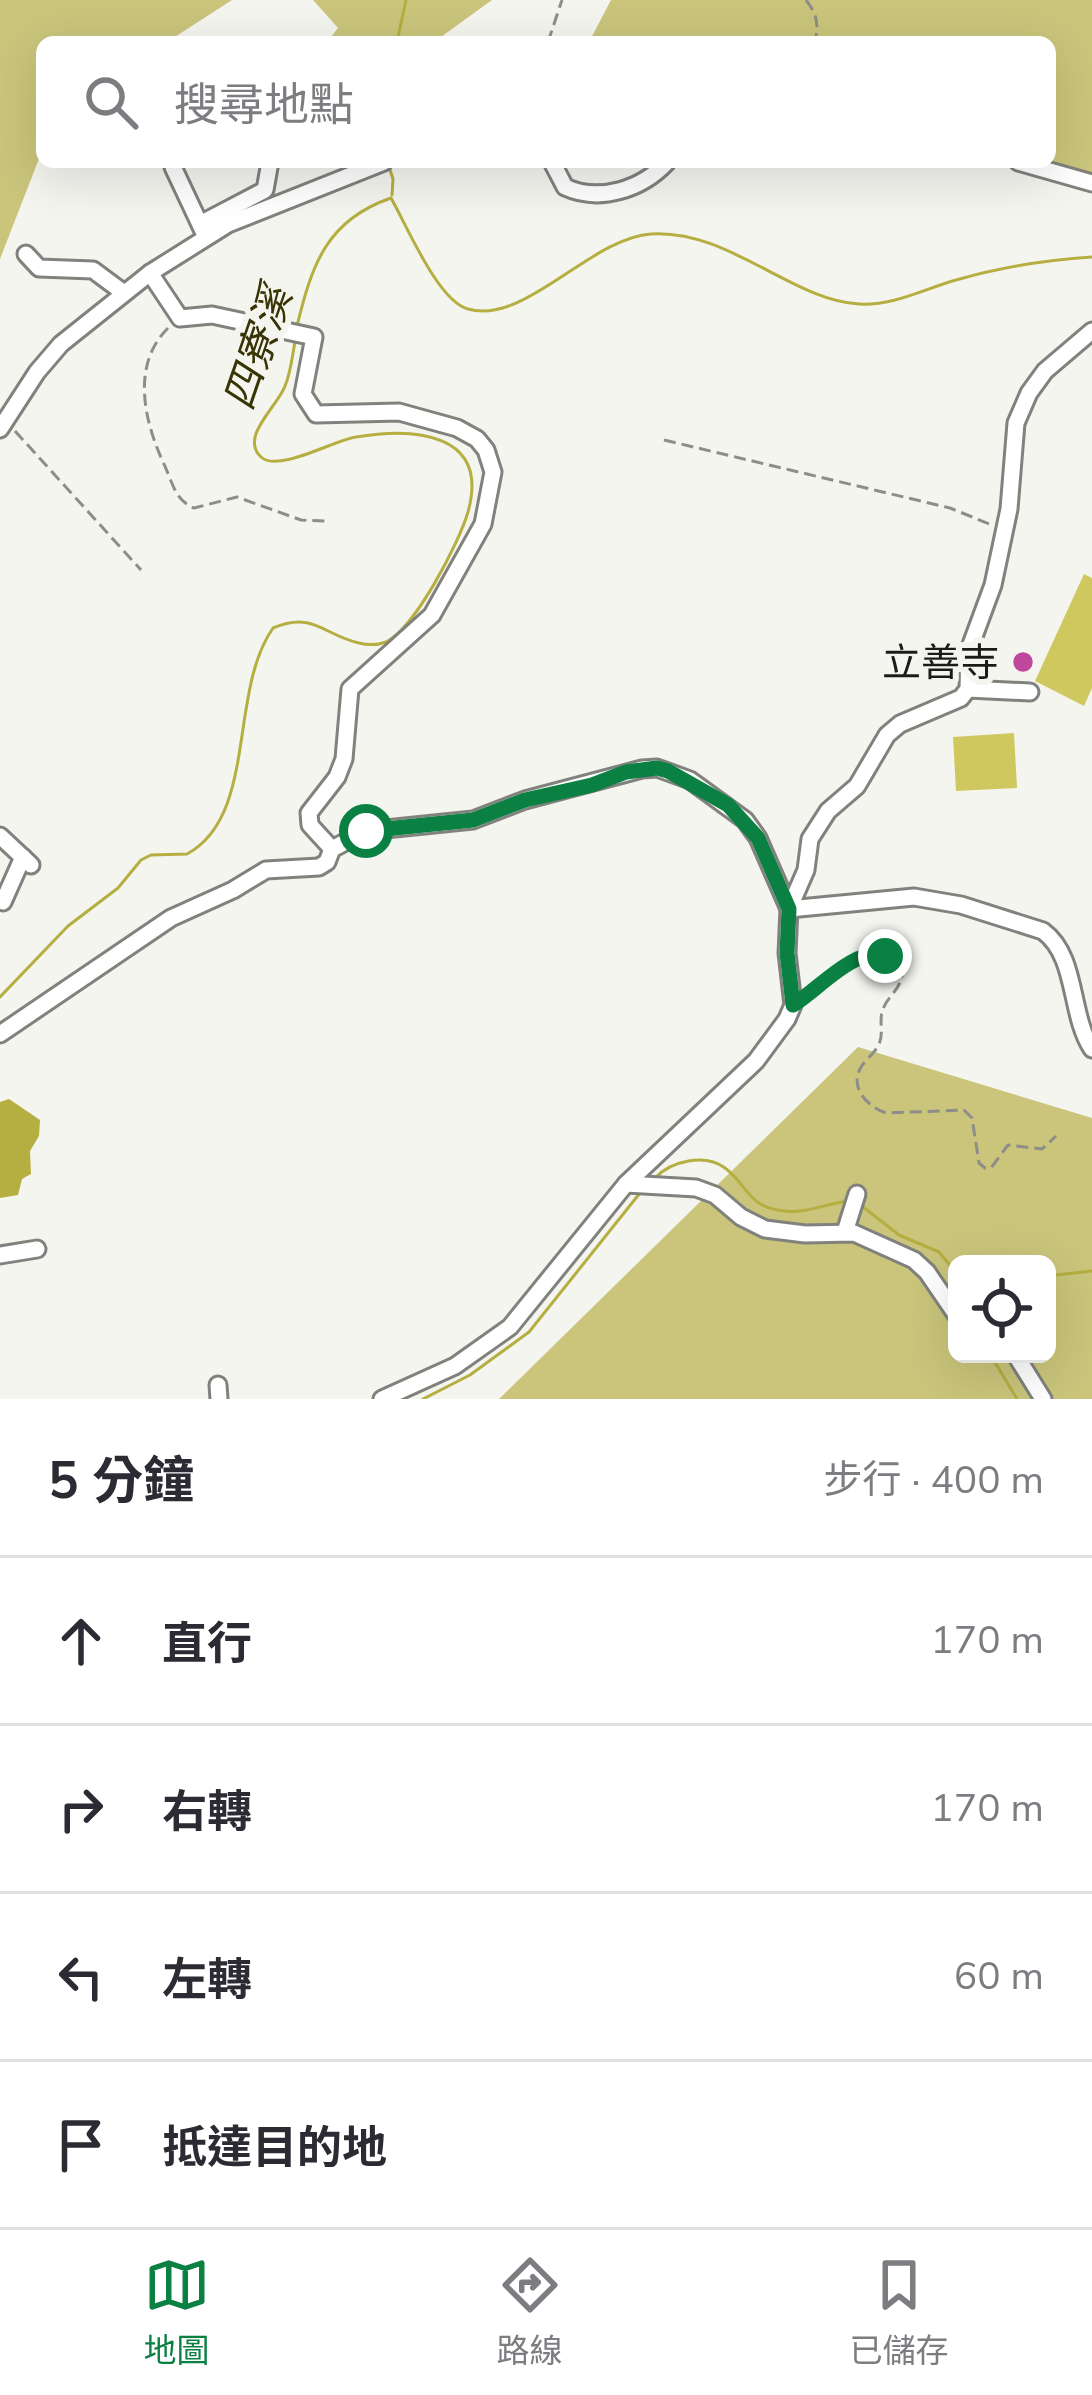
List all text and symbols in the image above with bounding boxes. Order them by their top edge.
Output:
search box [36,36,1056,168]
icon: search [78,69,144,135]
text: 搜尋地點 [174,75,354,136]
water label: 四寮溪 [211,275,308,417]
place label: 立善寺 [882,637,999,690]
marker: 立善寺 [1010,649,1036,675]
route start [339,804,393,858]
route end [858,929,912,983]
map controls [948,1255,1056,1363]
button: locate [948,1255,1056,1363]
text: 5 分鐘 [48,1446,194,1516]
text: 步行 · 400 m [823,1454,1044,1507]
icon: ahead [48,1608,114,1674]
text: 直行 [162,1614,252,1675]
text: 170 m [930,1614,1044,1667]
icon: right [48,1776,114,1842]
text: 右轉 [162,1782,252,1843]
text: 170 m [930,1782,1044,1835]
icon: left [48,1944,114,2010]
text: 左轉 [162,1950,252,2011]
text: 60 m [954,1950,1044,2003]
icon: arrive [48,2112,114,2178]
text: 抵達目的地 [162,2118,387,2179]
tab: 地圖 [144,2252,210,2374]
tab: 路線 [497,2252,563,2374]
tab: 已儲存 [850,2252,949,2374]

